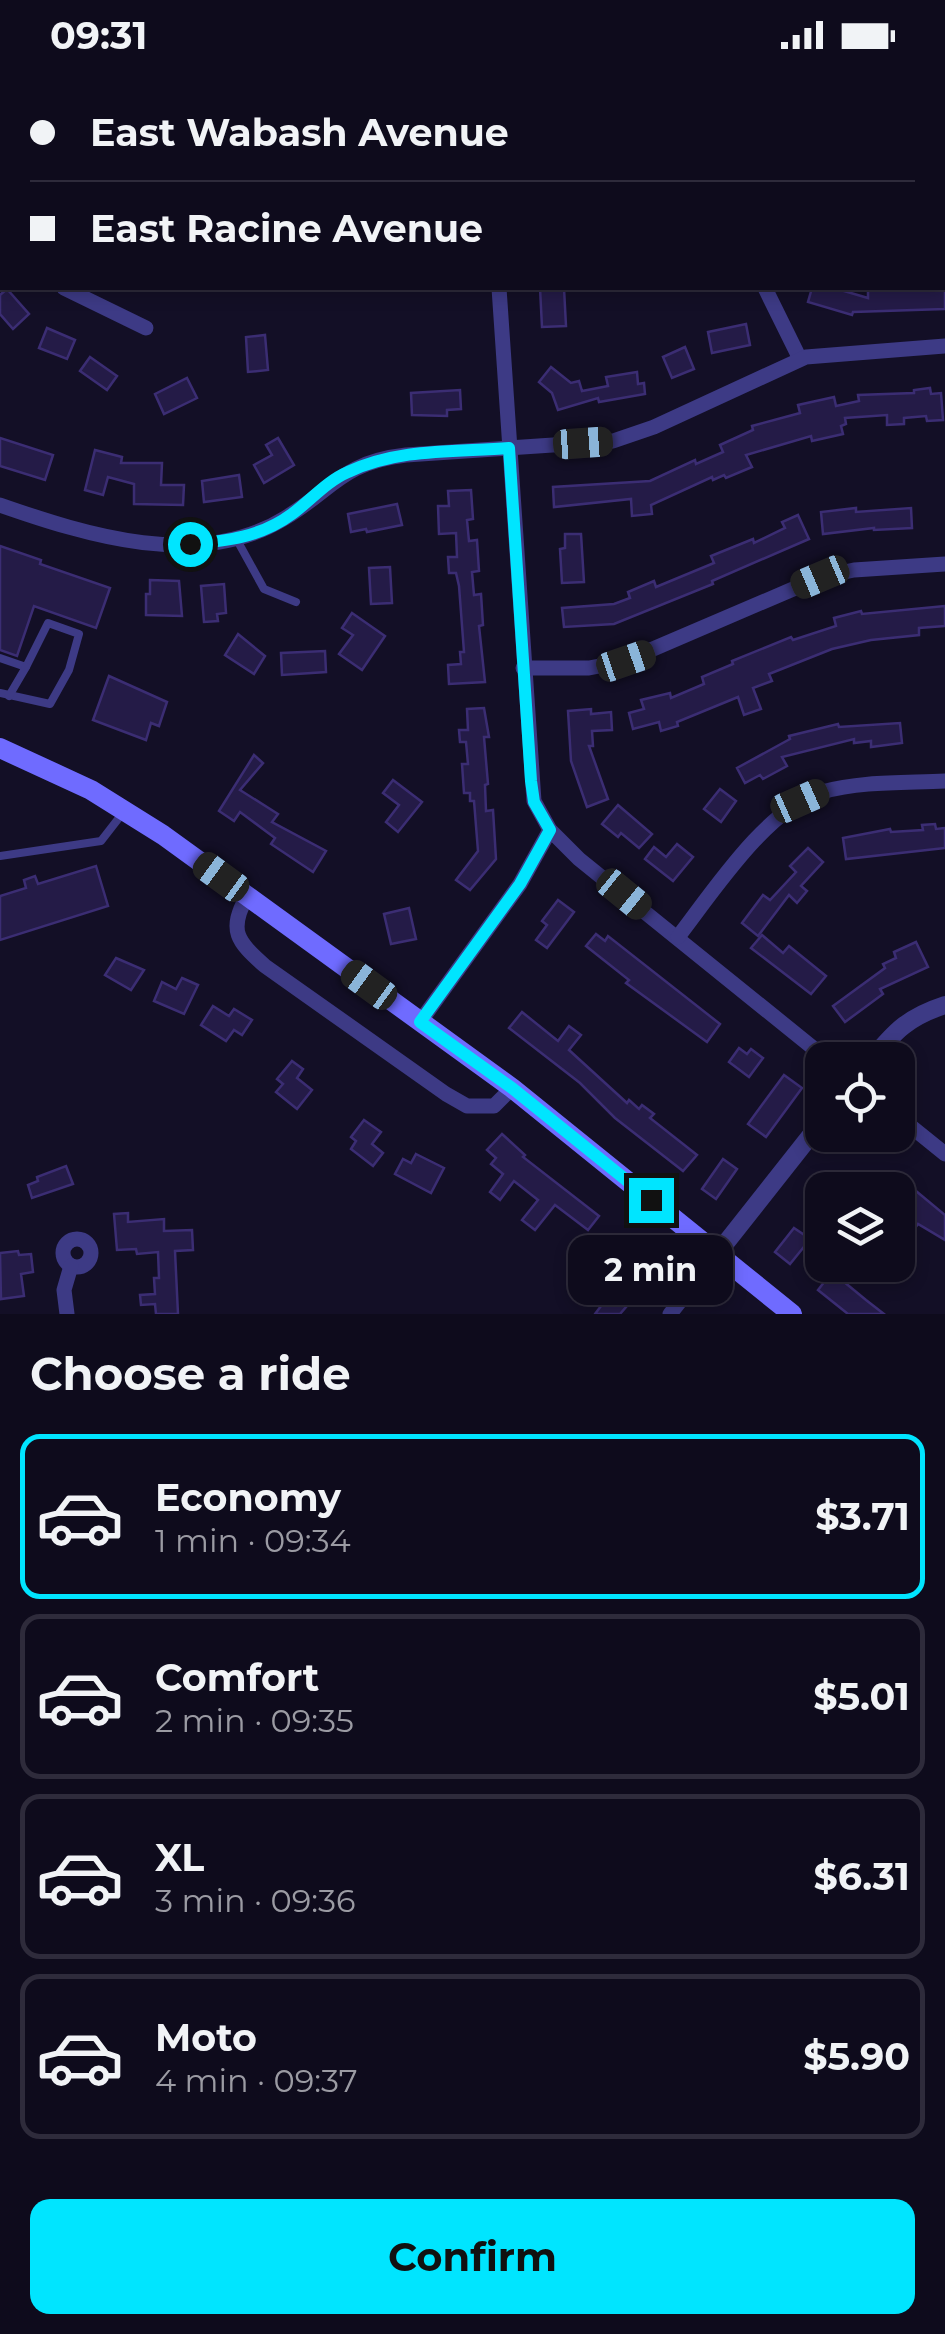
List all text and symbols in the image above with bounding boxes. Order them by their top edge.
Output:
text: 09:31 [50,12,147,59]
text: East Wabash Avenue [90,109,509,156]
text: East Racine Avenue [90,205,483,252]
car [552,426,614,460]
route start [168,522,213,567]
car [787,551,853,603]
car [593,637,659,685]
car [766,775,834,827]
car [188,847,254,907]
car [591,863,657,925]
car [336,955,402,1015]
map controls [805,1042,915,1282]
button: locate [805,1042,915,1152]
button: layers [805,1172,915,1282]
route end [629,1178,674,1223]
callout: 2 min [568,1235,734,1305]
text: 2 min [604,1250,697,1289]
text: Choose a ride [30,1346,351,1401]
icon: car [35,1472,125,1562]
text: Economy [155,1474,341,1521]
text: $3.71 [815,1493,910,1540]
text: 1 min · 09:34 [155,1521,351,1560]
icon: car [35,1652,125,1742]
text: Comfort [155,1654,319,1701]
text: $5.01 [813,1673,910,1720]
text: 2 min · 09:35 [155,1701,354,1740]
icon: car [35,1832,125,1922]
text: XL [155,1834,204,1881]
text: $6.31 [813,1853,910,1900]
text: 3 min · 09:36 [155,1881,355,1920]
icon: car [35,2012,125,2102]
text: Moto [155,2014,257,2061]
text: $5.90 [803,2033,910,2080]
text: 4 min · 09:37 [155,2061,358,2100]
button: Confirm [30,2199,915,2314]

